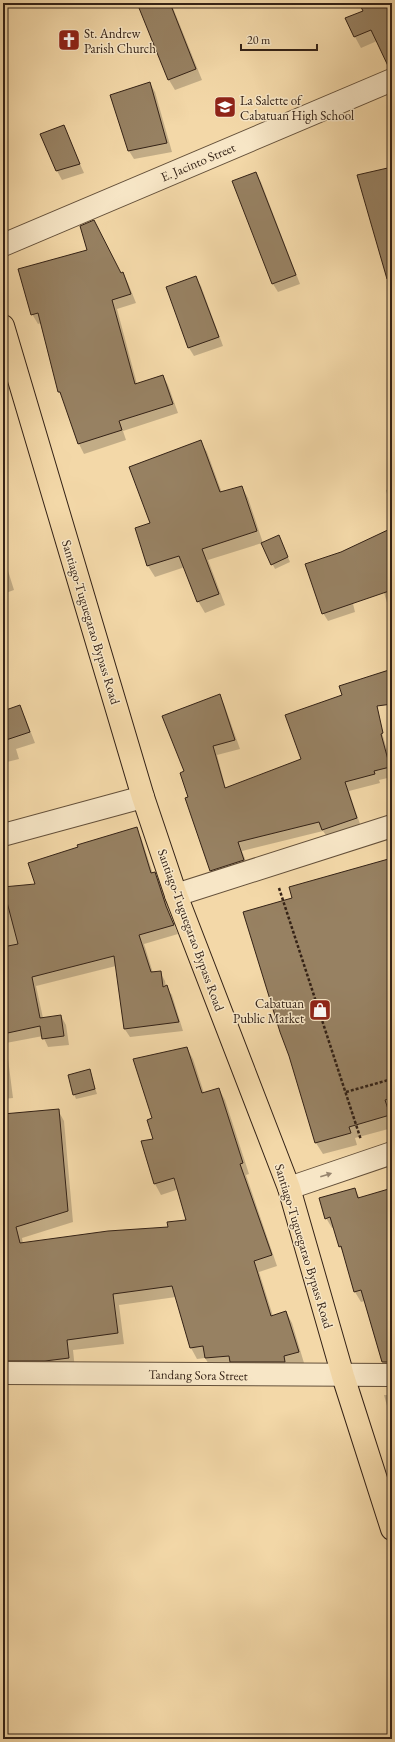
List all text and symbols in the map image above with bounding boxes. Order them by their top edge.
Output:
place label: St. Andrew Parish Church [84,25,156,57]
scale bar [241,26,317,52]
church icon: St. Andrew Parish Church [56,27,82,53]
text: 20 m [247,32,271,48]
place label: La Salette of Cabatuan High School [240,92,354,124]
school or university icon: La Salette of Cabatuan High School [212,94,238,120]
street label: E. Jacinto Street [158,139,238,185]
street label: Santiago-Tuguegarao Bypass Road [58,538,124,707]
street label: Santiago-Tuguegarao Bypass Road [154,847,228,1014]
place label: Cabatuan Public Market [233,995,304,1027]
shop icon: Cabatuan Public Market [307,997,333,1023]
street label: Santiago-Tuguegarao Bypass Road [271,1162,337,1331]
one-way arrow [321,1172,333,1178]
street label: Tandang Sora Street [148,1366,248,1384]

